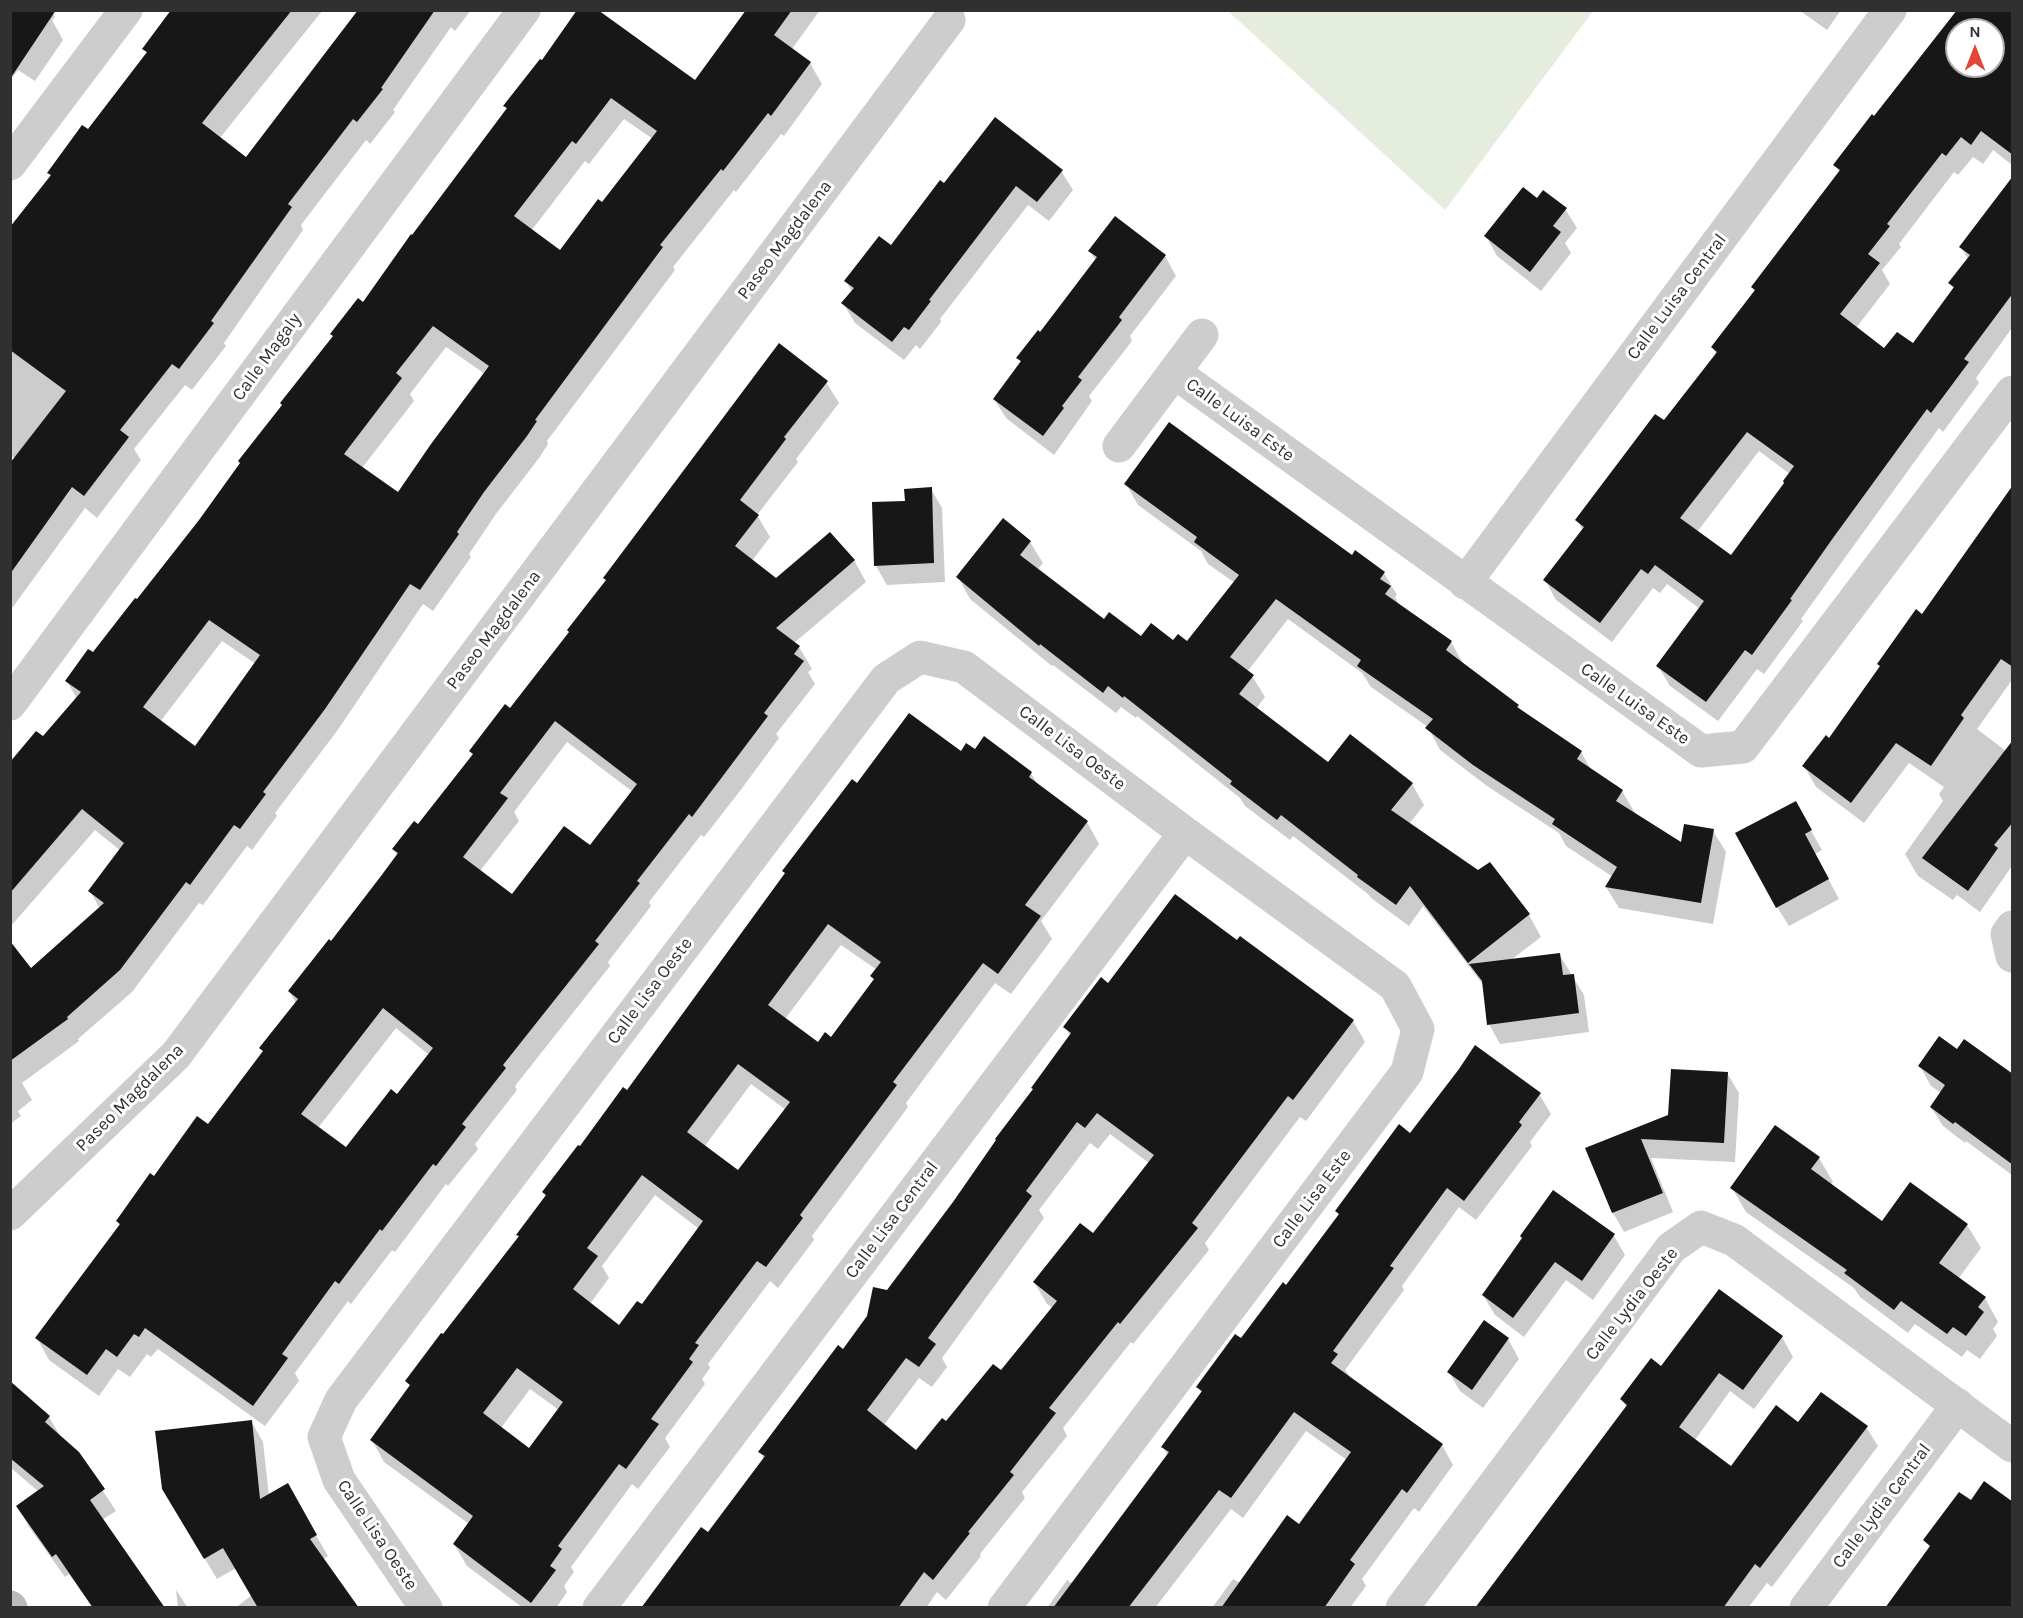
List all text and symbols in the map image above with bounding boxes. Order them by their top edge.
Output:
north arrow [1945,18,2005,78]
text: N [1969,22,1981,41]
street label: Paseo Magdalena [733,176,837,304]
street label: Calle Luisa Central [1623,230,1731,364]
street label: Calle Magaly [228,309,306,405]
street label: Calle Luisa Este [1182,374,1298,466]
street label: Paseo Magdalena [442,566,546,694]
street label: Calle Luisa Este [1576,658,1694,750]
street label: Calle Lisa Oeste [1014,701,1130,795]
street label: Calle Lisa Oeste [603,933,697,1049]
street label: Paseo Magdalena [72,1040,188,1156]
street label: Calle Lisa Este [1268,1146,1356,1252]
street label: Calle Lisa Central [841,1157,943,1283]
street label: Calle Lydia Oeste [1581,1243,1683,1365]
street label: Calle Lydia Central [1828,1439,1936,1573]
street label: Calle Lisa Oeste [332,1476,422,1594]

